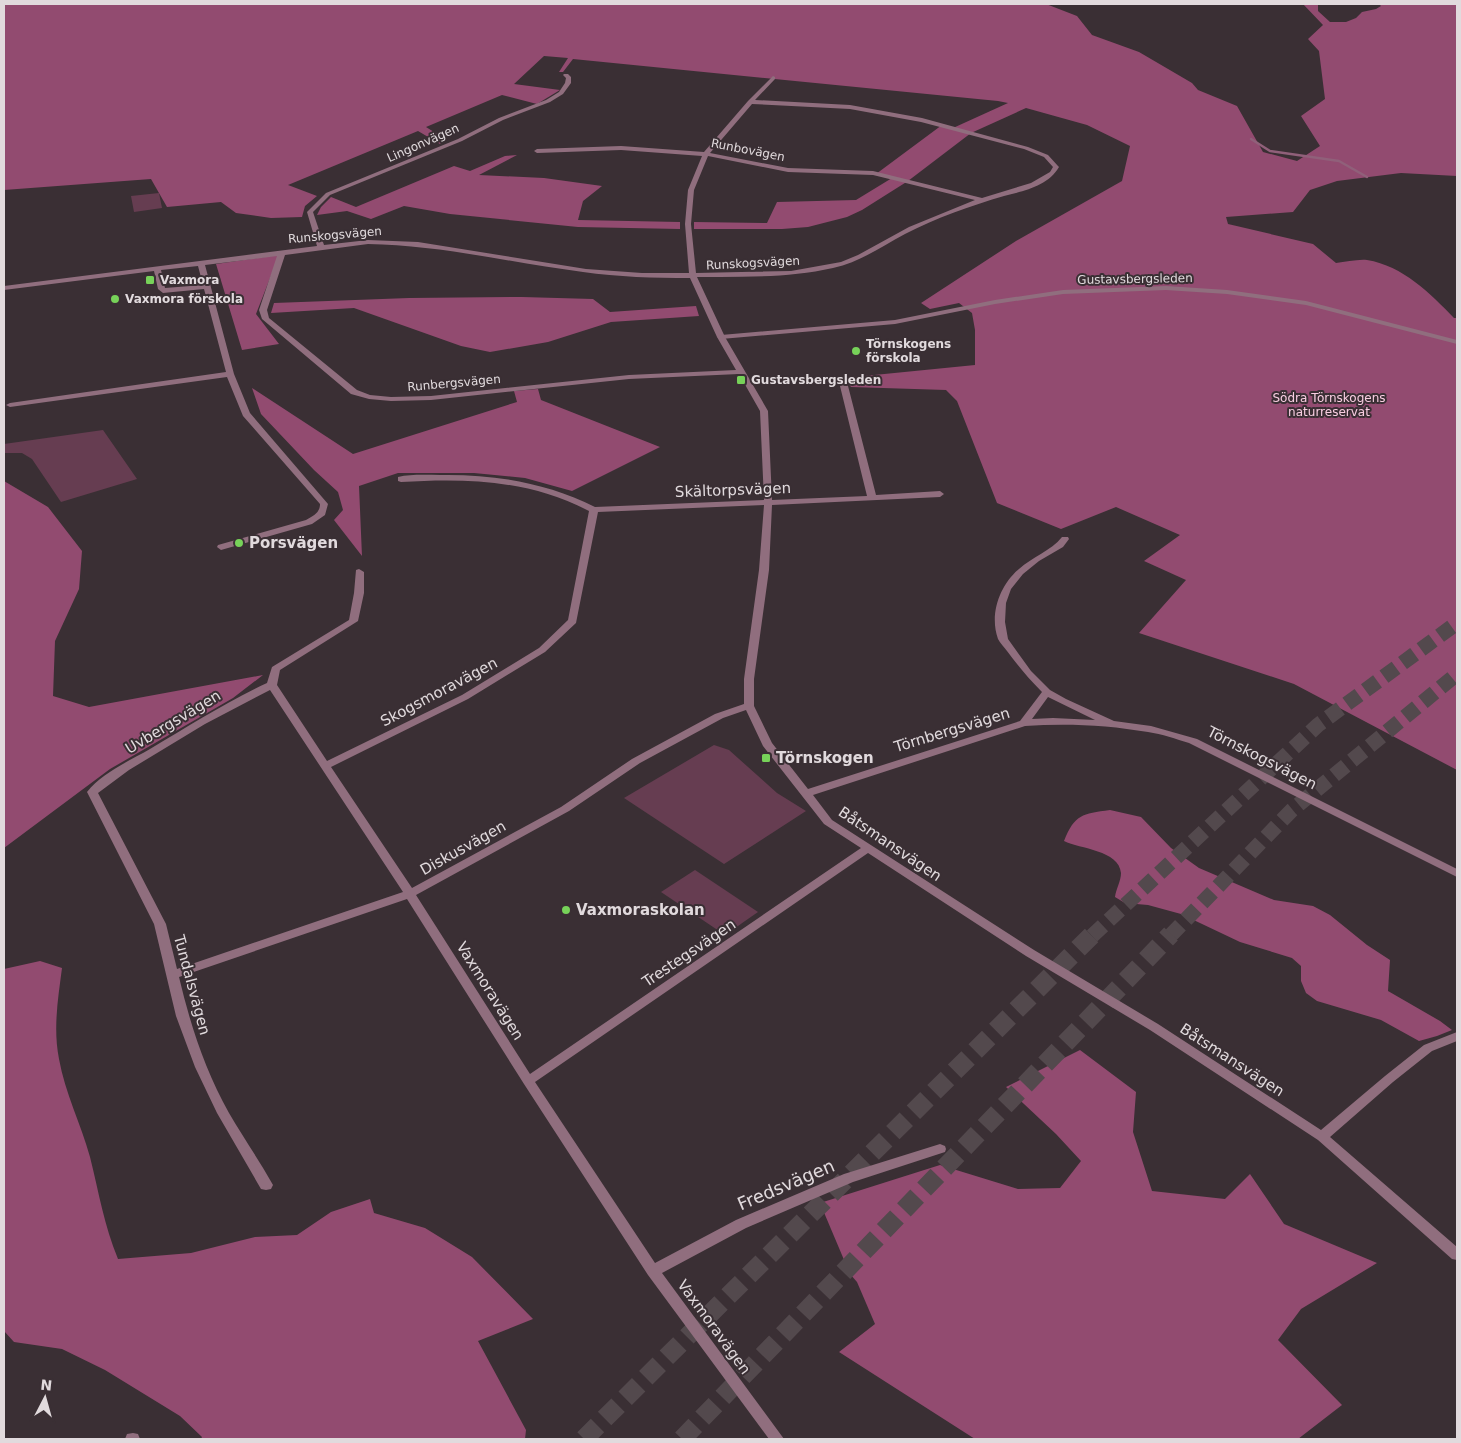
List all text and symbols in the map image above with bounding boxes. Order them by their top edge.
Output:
street label: Lingonvägen [385,121,461,165]
street label: Runbovägen [710,136,786,164]
street label: Runskogsvägen [288,224,382,246]
street label: Runskogsvägen [706,254,800,272]
street label: Gustavsbergsleden [1077,271,1193,287]
place label: Vaxmora [160,273,219,287]
marker: Vaxmora [144,274,156,286]
place label: Vaxmora förskola [125,292,243,306]
marker: Vaxmora förskola [109,293,121,305]
place label: Törnskogens förskola [866,337,951,365]
marker: Törnskogens förskola [850,345,862,357]
street label: Runbergsvägen [407,372,501,394]
place label: Gustavsbergsleden [751,373,881,387]
marker: Gustavsbergsleden [735,374,747,386]
park label: Södra Törnskogens naturreservat [1272,391,1386,419]
street label: Skältorpsvägen [675,479,791,501]
place label: Porsvägen [249,534,338,552]
marker: Porsvägen [233,537,245,549]
street label: Skogsmoravägen [378,654,500,730]
street label: Uvbergsvägen [122,686,224,758]
street label: Törnbergsvägen [891,704,1012,756]
street label: Törnskogsvägen [1203,722,1320,793]
place label: Törnskogen [776,749,874,767]
marker: Törnskogen [760,752,772,764]
street label: Båtsmansvägen [835,803,945,885]
street label: Diskusvägen [417,817,509,879]
place label: Vaxmoraskolan [576,901,705,919]
marker: Vaxmoraskolan [560,904,572,916]
street label: Trestegsvägen [638,915,739,991]
street label: Tundalsvägen [170,932,214,1037]
street label: Vaxmoravägen [453,938,527,1044]
street label: Båtsmansvägen [1177,1020,1287,1100]
street label: Fredsvägen [734,1155,838,1214]
street label: Vaxmoravägen [674,1276,754,1378]
north arrow [20,1373,70,1423]
text: N [40,1377,53,1394]

